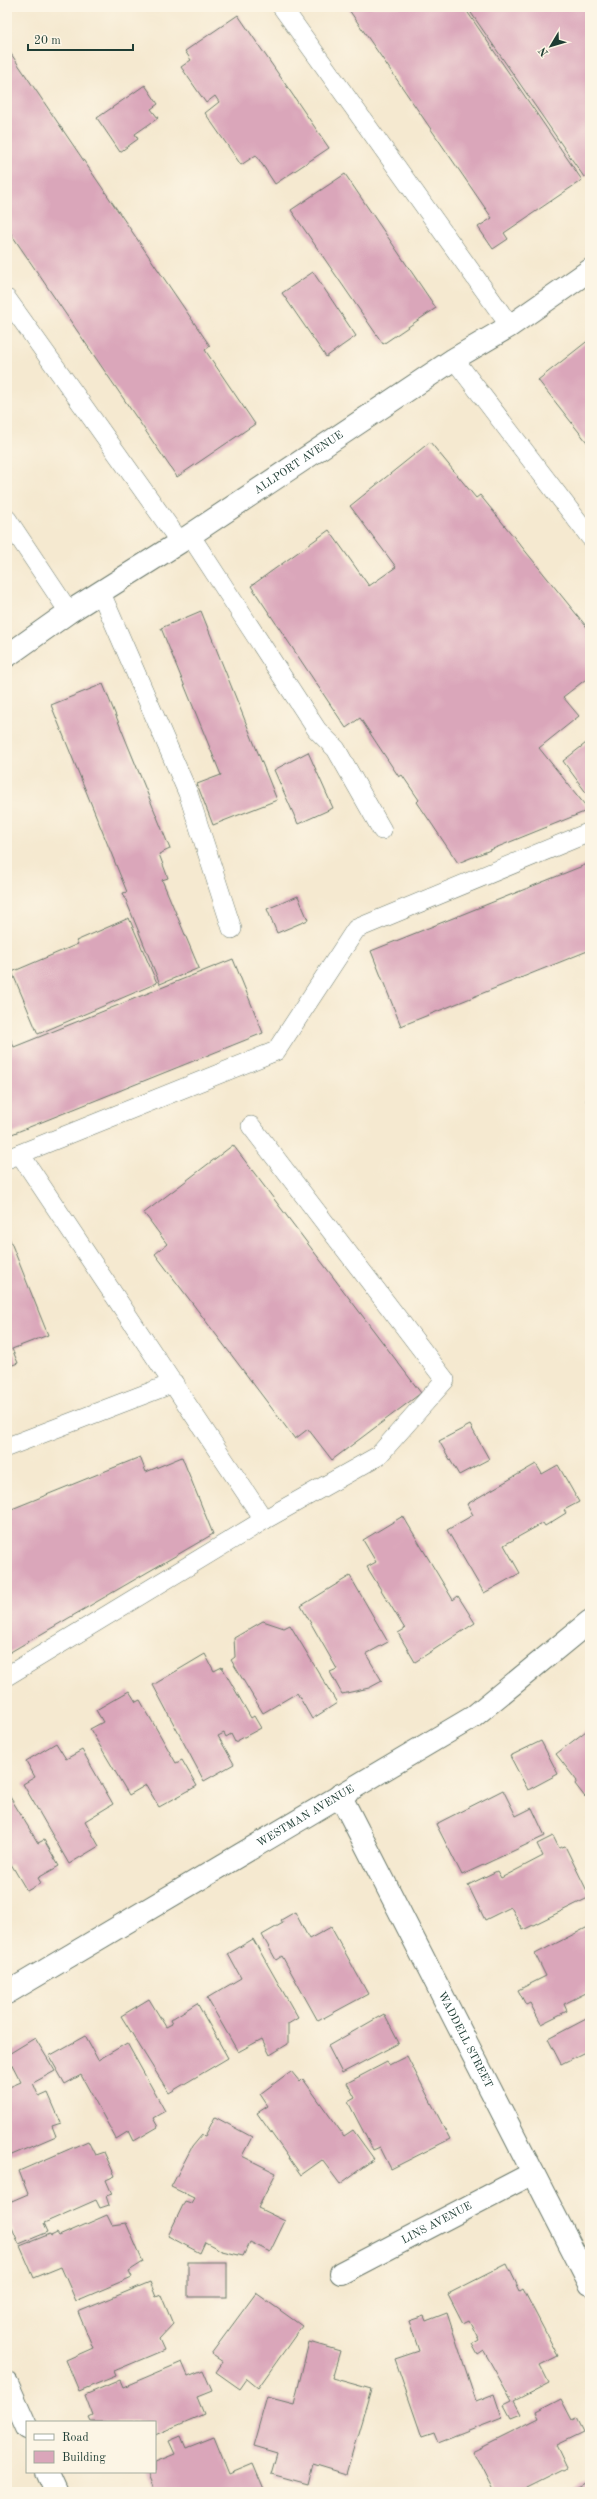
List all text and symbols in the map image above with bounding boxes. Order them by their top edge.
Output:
scale bar [28,26,133,52]
north arrow [531,26,571,66]
text: 20 m [34,35,61,47]
text: N [537,44,551,58]
street label: ALLPORT AVENUE [252,429,345,496]
street label: WESTMAN AVENUE [255,1783,356,1849]
street label: WADDELL STREET [436,1990,494,2090]
street label: LINS AVENUE [400,2200,474,2246]
legend [26,2421,156,2473]
text: Road [62,2432,89,2444]
text: Building [62,2452,106,2464]

